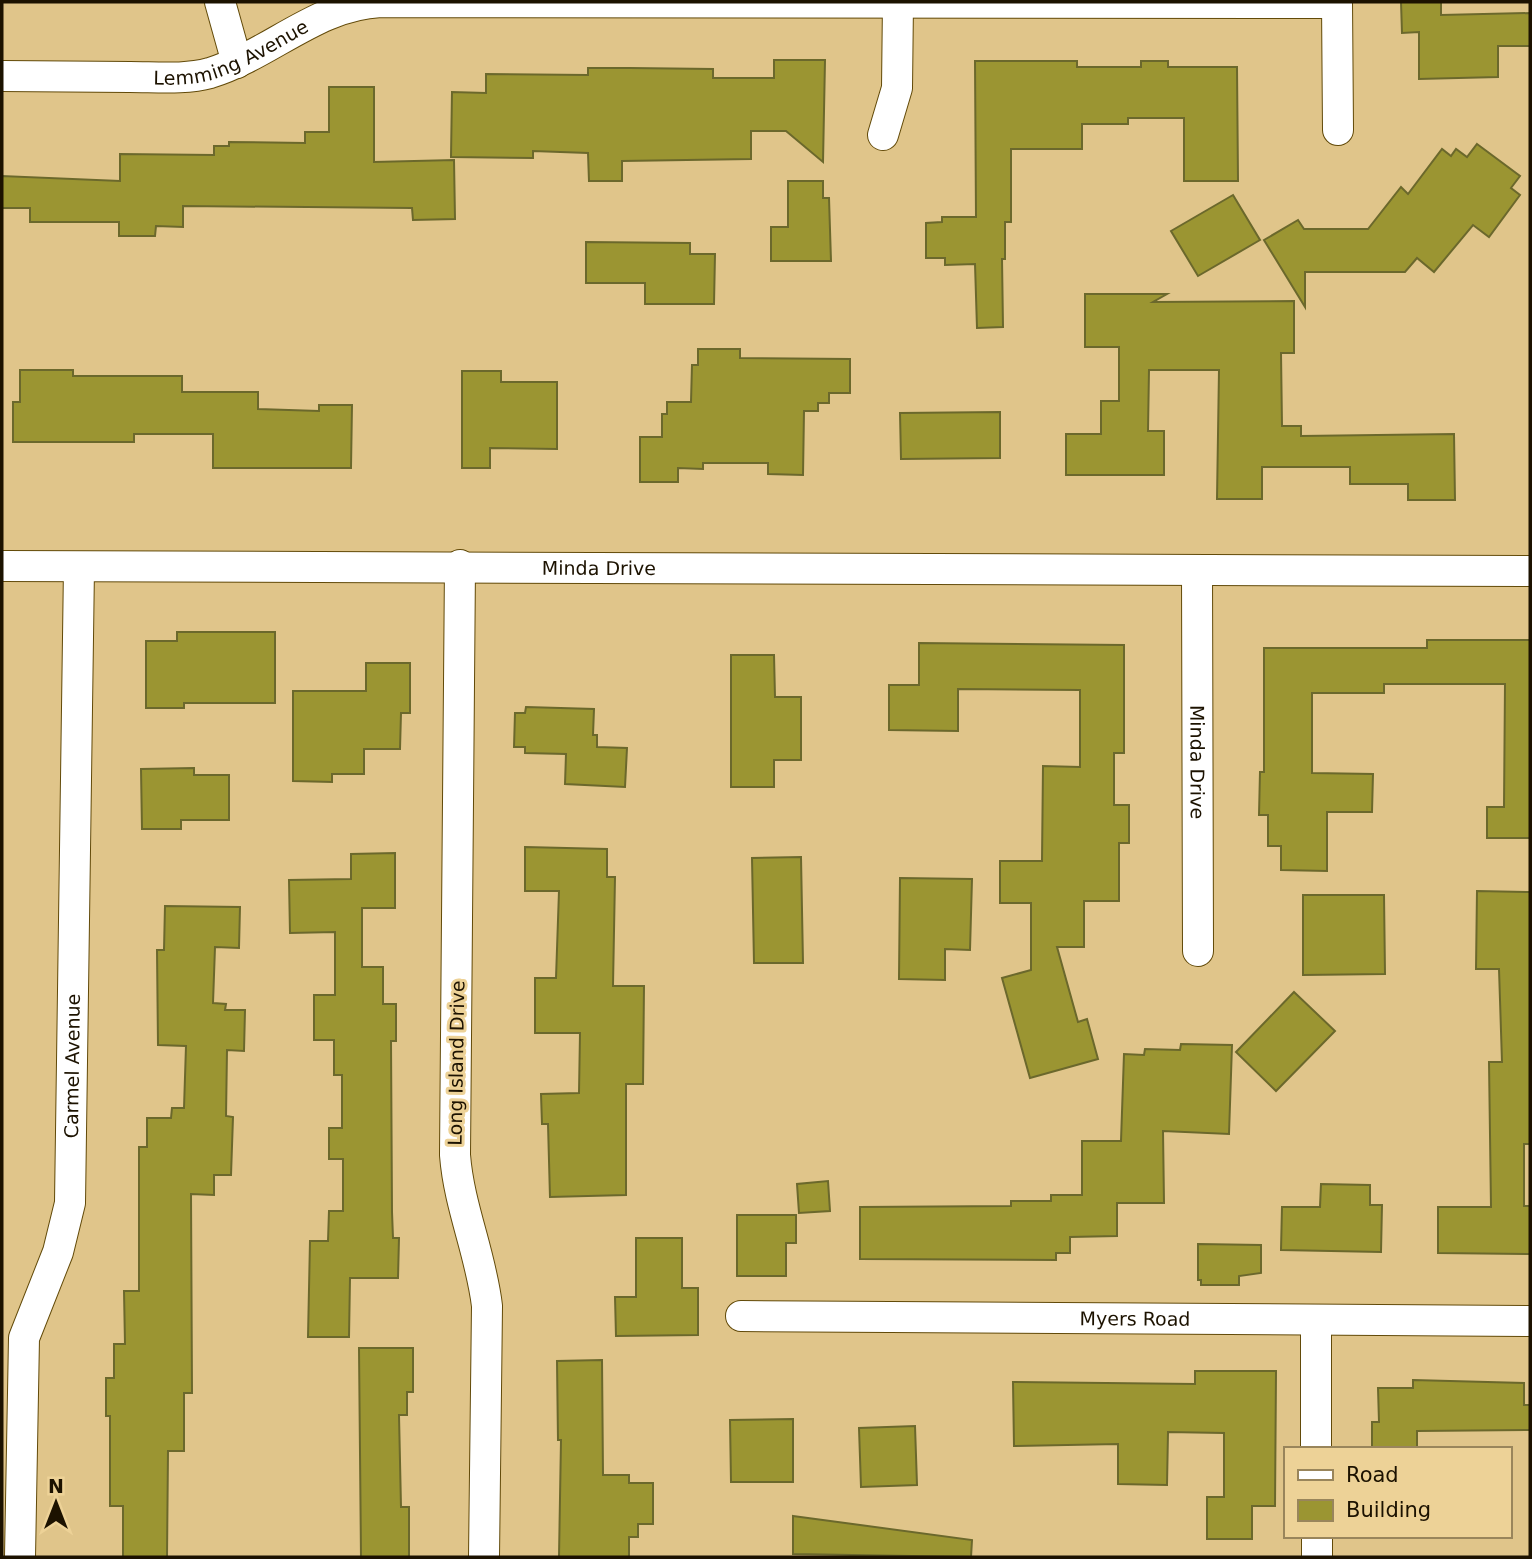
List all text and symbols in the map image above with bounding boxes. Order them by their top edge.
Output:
street label: Lemming Avenue [153,15,312,89]
street label: Minda Drive [542,557,656,579]
street label: Minda Drive [1186,705,1209,819]
street label: Long Island Drive [444,980,468,1146]
street label: Carmel Avenue [60,994,84,1138]
street label: Myers Road [1080,1307,1190,1330]
legend [1284,1447,1511,1538]
text: Road [1346,1463,1399,1487]
north arrow [21,1468,91,1538]
text: N [48,1475,64,1497]
text: Building [1346,1498,1431,1522]

